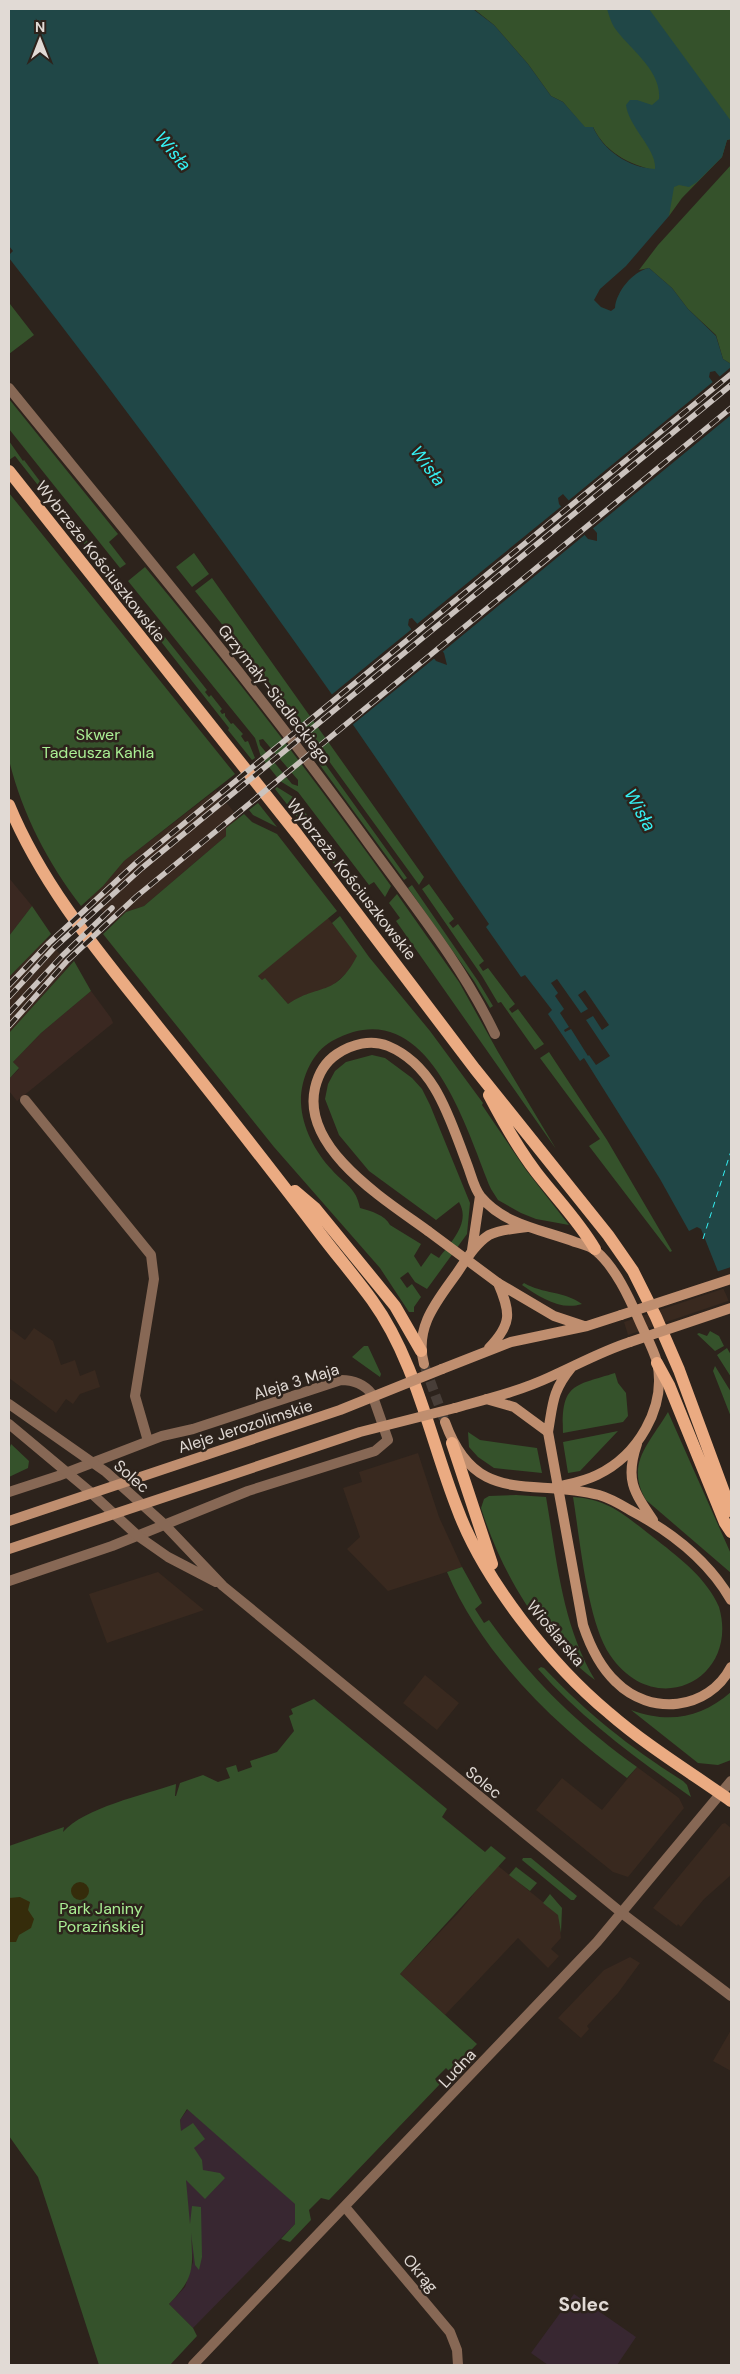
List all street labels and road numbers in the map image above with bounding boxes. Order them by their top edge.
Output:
street label: Wybrzeże Kościuszkowskie [31,476,170,646]
street label: Grzymały-Siedleckiego [213,620,336,768]
street label: Wybrzeże Kościuszkowskie [282,794,421,964]
street label: Aleja 3 Maja [251,1358,342,1404]
street label: Aleje Jerozolimskie [175,1395,315,1458]
street label: Solec [109,1455,154,1498]
street label: Wioślarska [522,1596,589,1671]
street label: Solec [461,1761,506,1803]
street label: Ludna [434,2045,481,2092]
street label: Okrąg [398,2250,443,2297]

